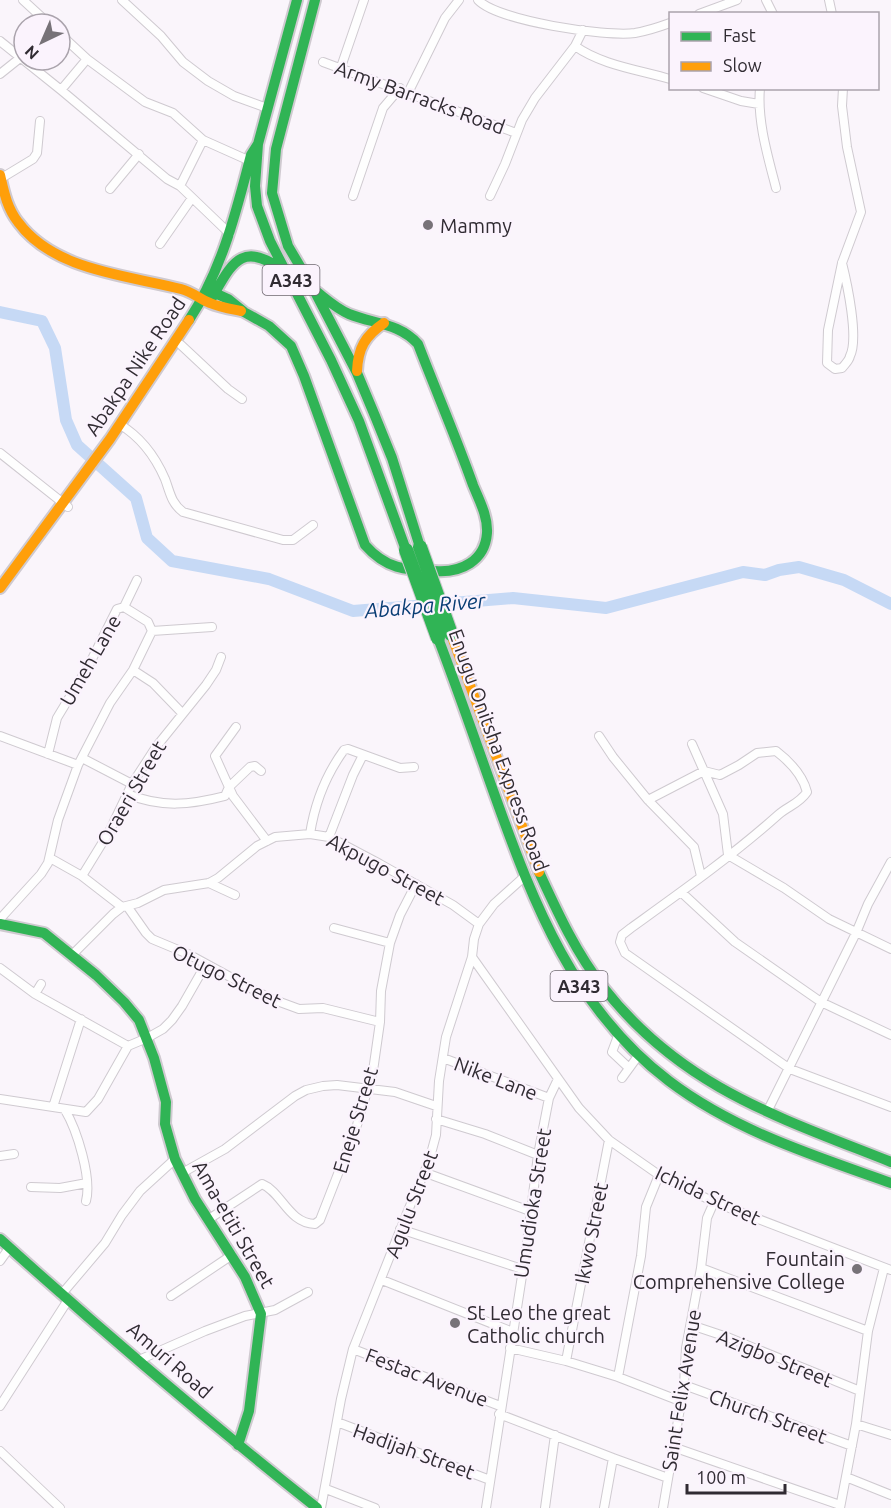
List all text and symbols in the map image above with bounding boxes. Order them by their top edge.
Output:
north arrow [12,12,72,72]
legend [669,12,879,90]
text: Fast [723,25,756,45]
text: N [21,42,42,63]
text: Slow [723,55,762,75]
street label: Army Barracks Road [332,56,508,138]
place label: Mammy [440,214,512,237]
marker: Mammy [421,218,435,232]
road number: A343 [262,265,320,295]
street label: Abakpa Nike Road [80,292,190,440]
water label: Abakpa River [363,588,487,622]
street label: Umeh Lane [55,611,125,709]
street label: Enugu Onitsha Express Road [444,626,554,874]
street label: Oraeri Street [92,736,170,850]
street label: Akpugo Street [323,828,449,910]
street label: Otugo Street [169,940,285,1012]
road number: A343 [550,971,608,1001]
street label: Nike Lane [451,1052,541,1104]
street label: Eneje Street [328,1064,382,1176]
street label: Umudioka Street [509,1126,555,1280]
street label: Agulu Street [380,1147,442,1261]
street label: Ama-etiti Street [188,1156,280,1292]
street label: Ichida Street [652,1161,764,1229]
street label: Ikwo Street [570,1180,612,1286]
place label: Fountain Comprehensive College [633,1247,845,1293]
marker: Fountain Comprehensive College [850,1262,864,1276]
place label: St Leo the great Catholic church [467,1301,611,1347]
street label: Saint Felix Avenue [657,1308,705,1472]
marker: St Leo the great Catholic church [448,1316,462,1330]
street label: Amuri Road [123,1317,217,1403]
street label: Azigbo Street [714,1324,836,1392]
street label: Festac Avenue [362,1343,492,1411]
street label: Church Street [706,1384,830,1448]
street label: Hadijah Street [350,1418,478,1484]
scale bar [687,1457,784,1495]
text: 100 m [696,1467,746,1487]

